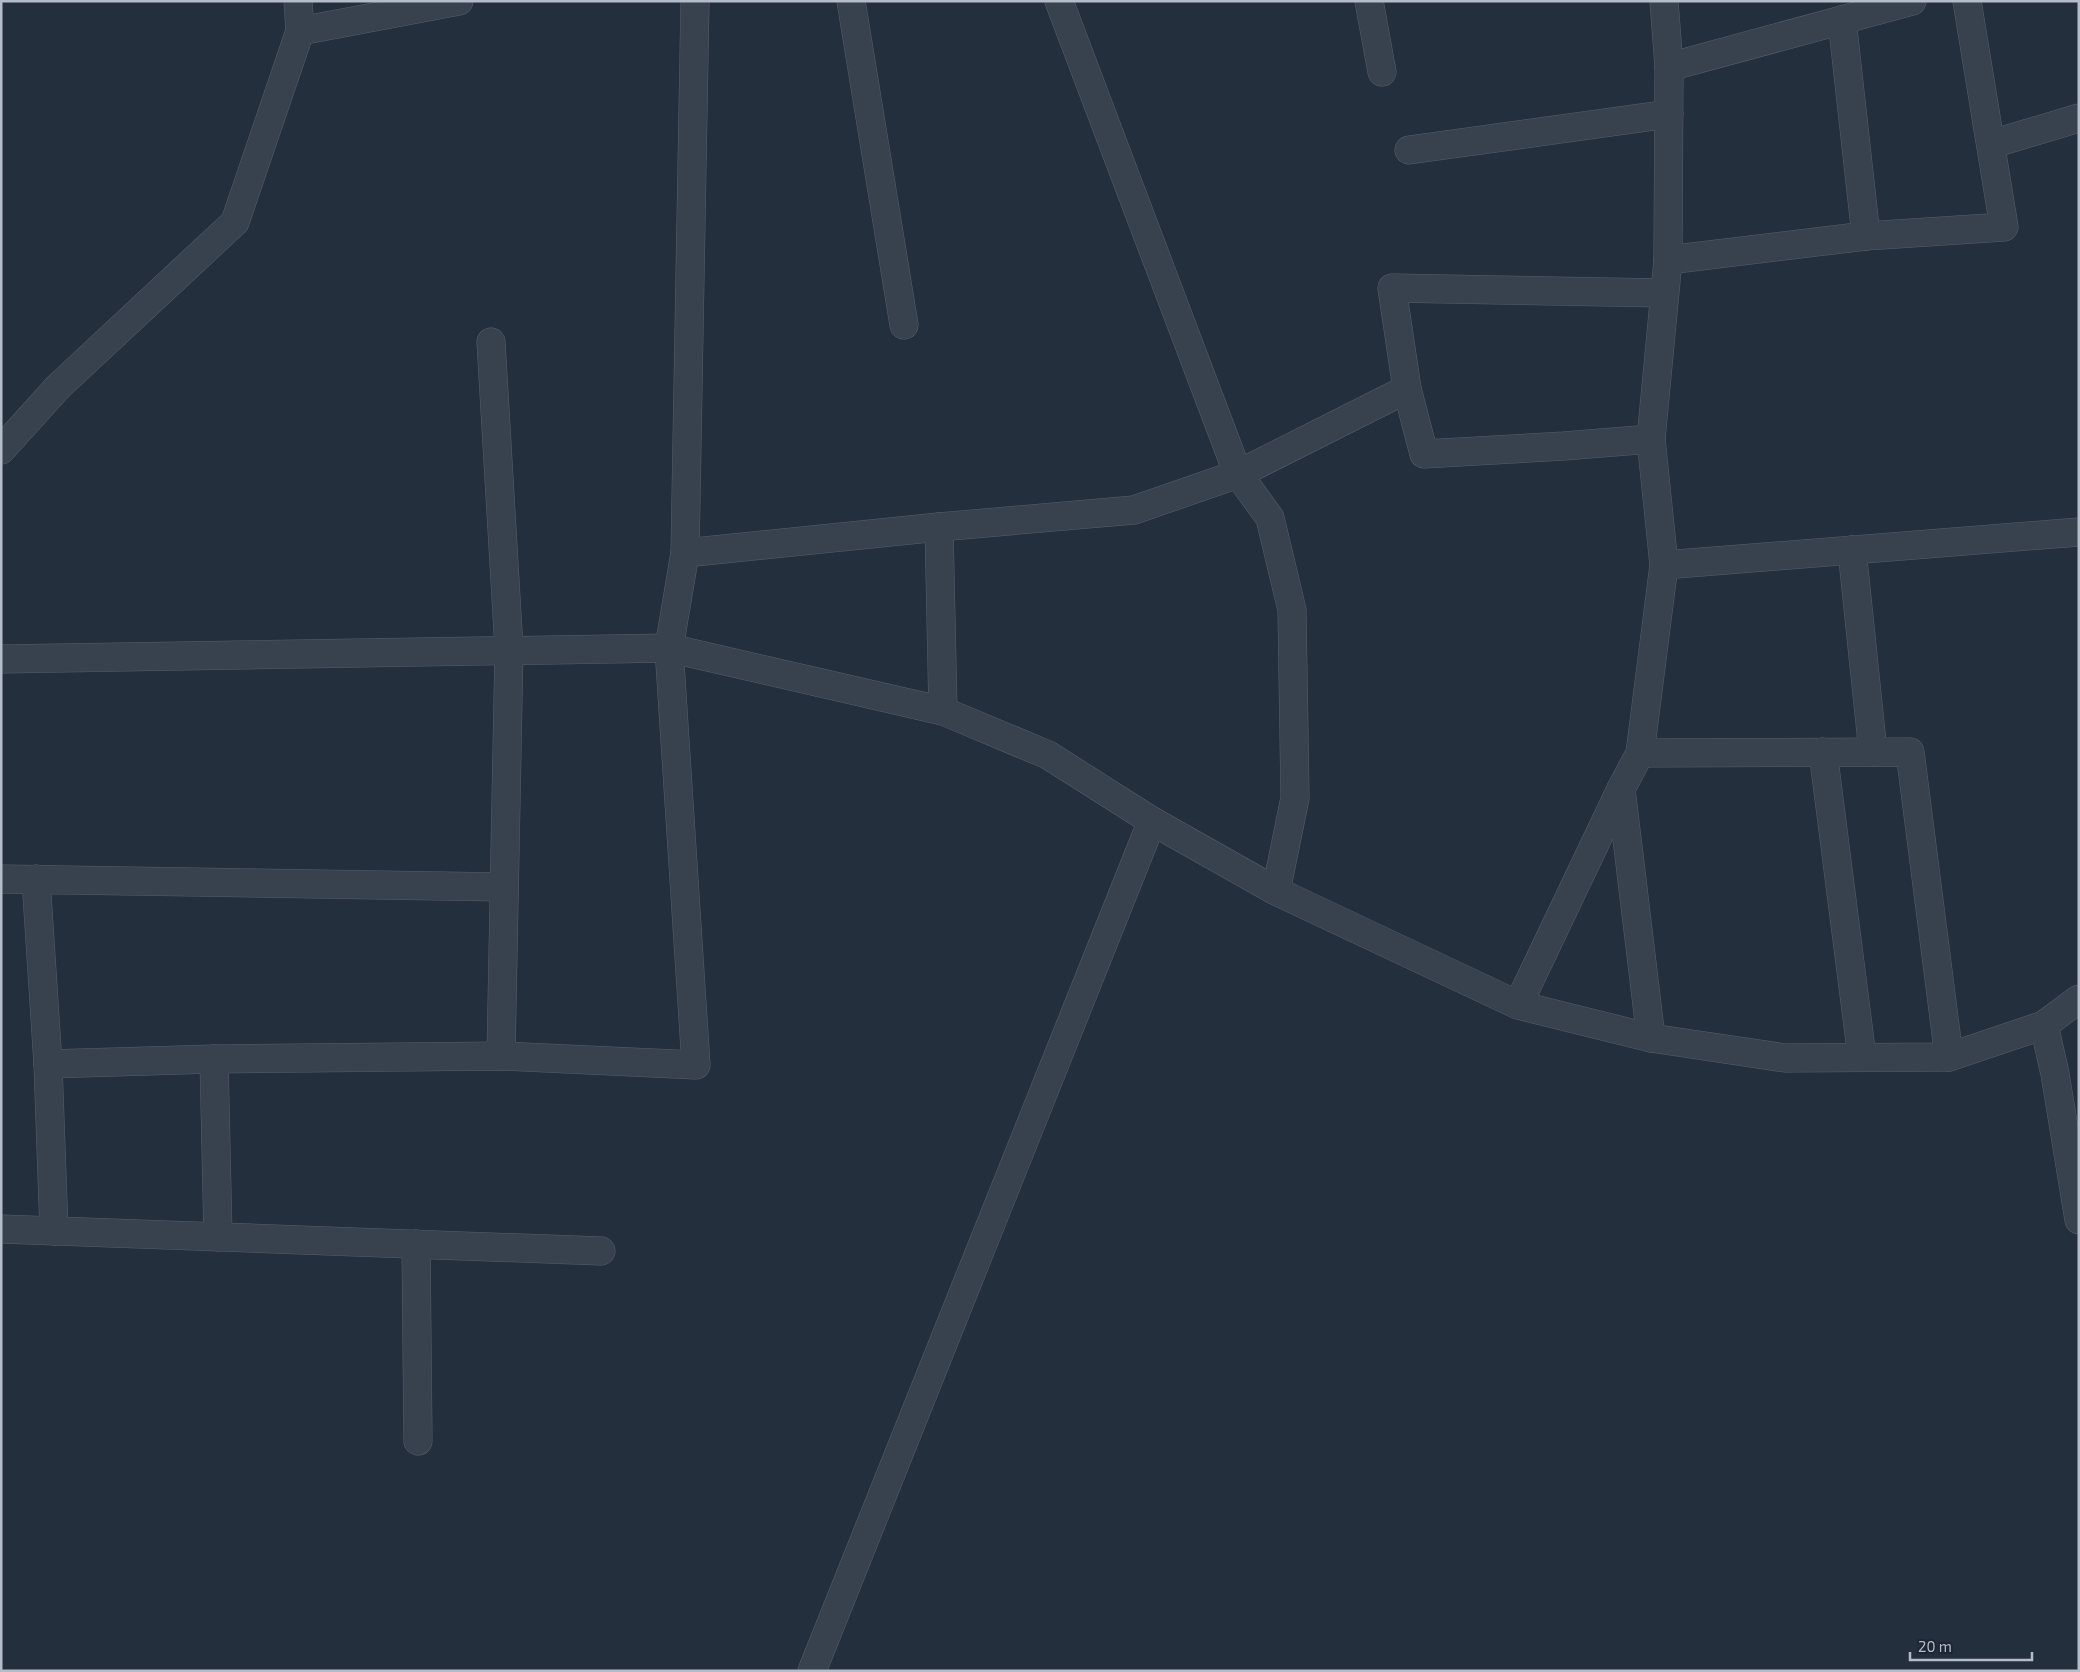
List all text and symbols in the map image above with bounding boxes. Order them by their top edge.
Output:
scale bar [1910,1630,2032,1662]
text: 20 m [1918,1637,1952,1655]

